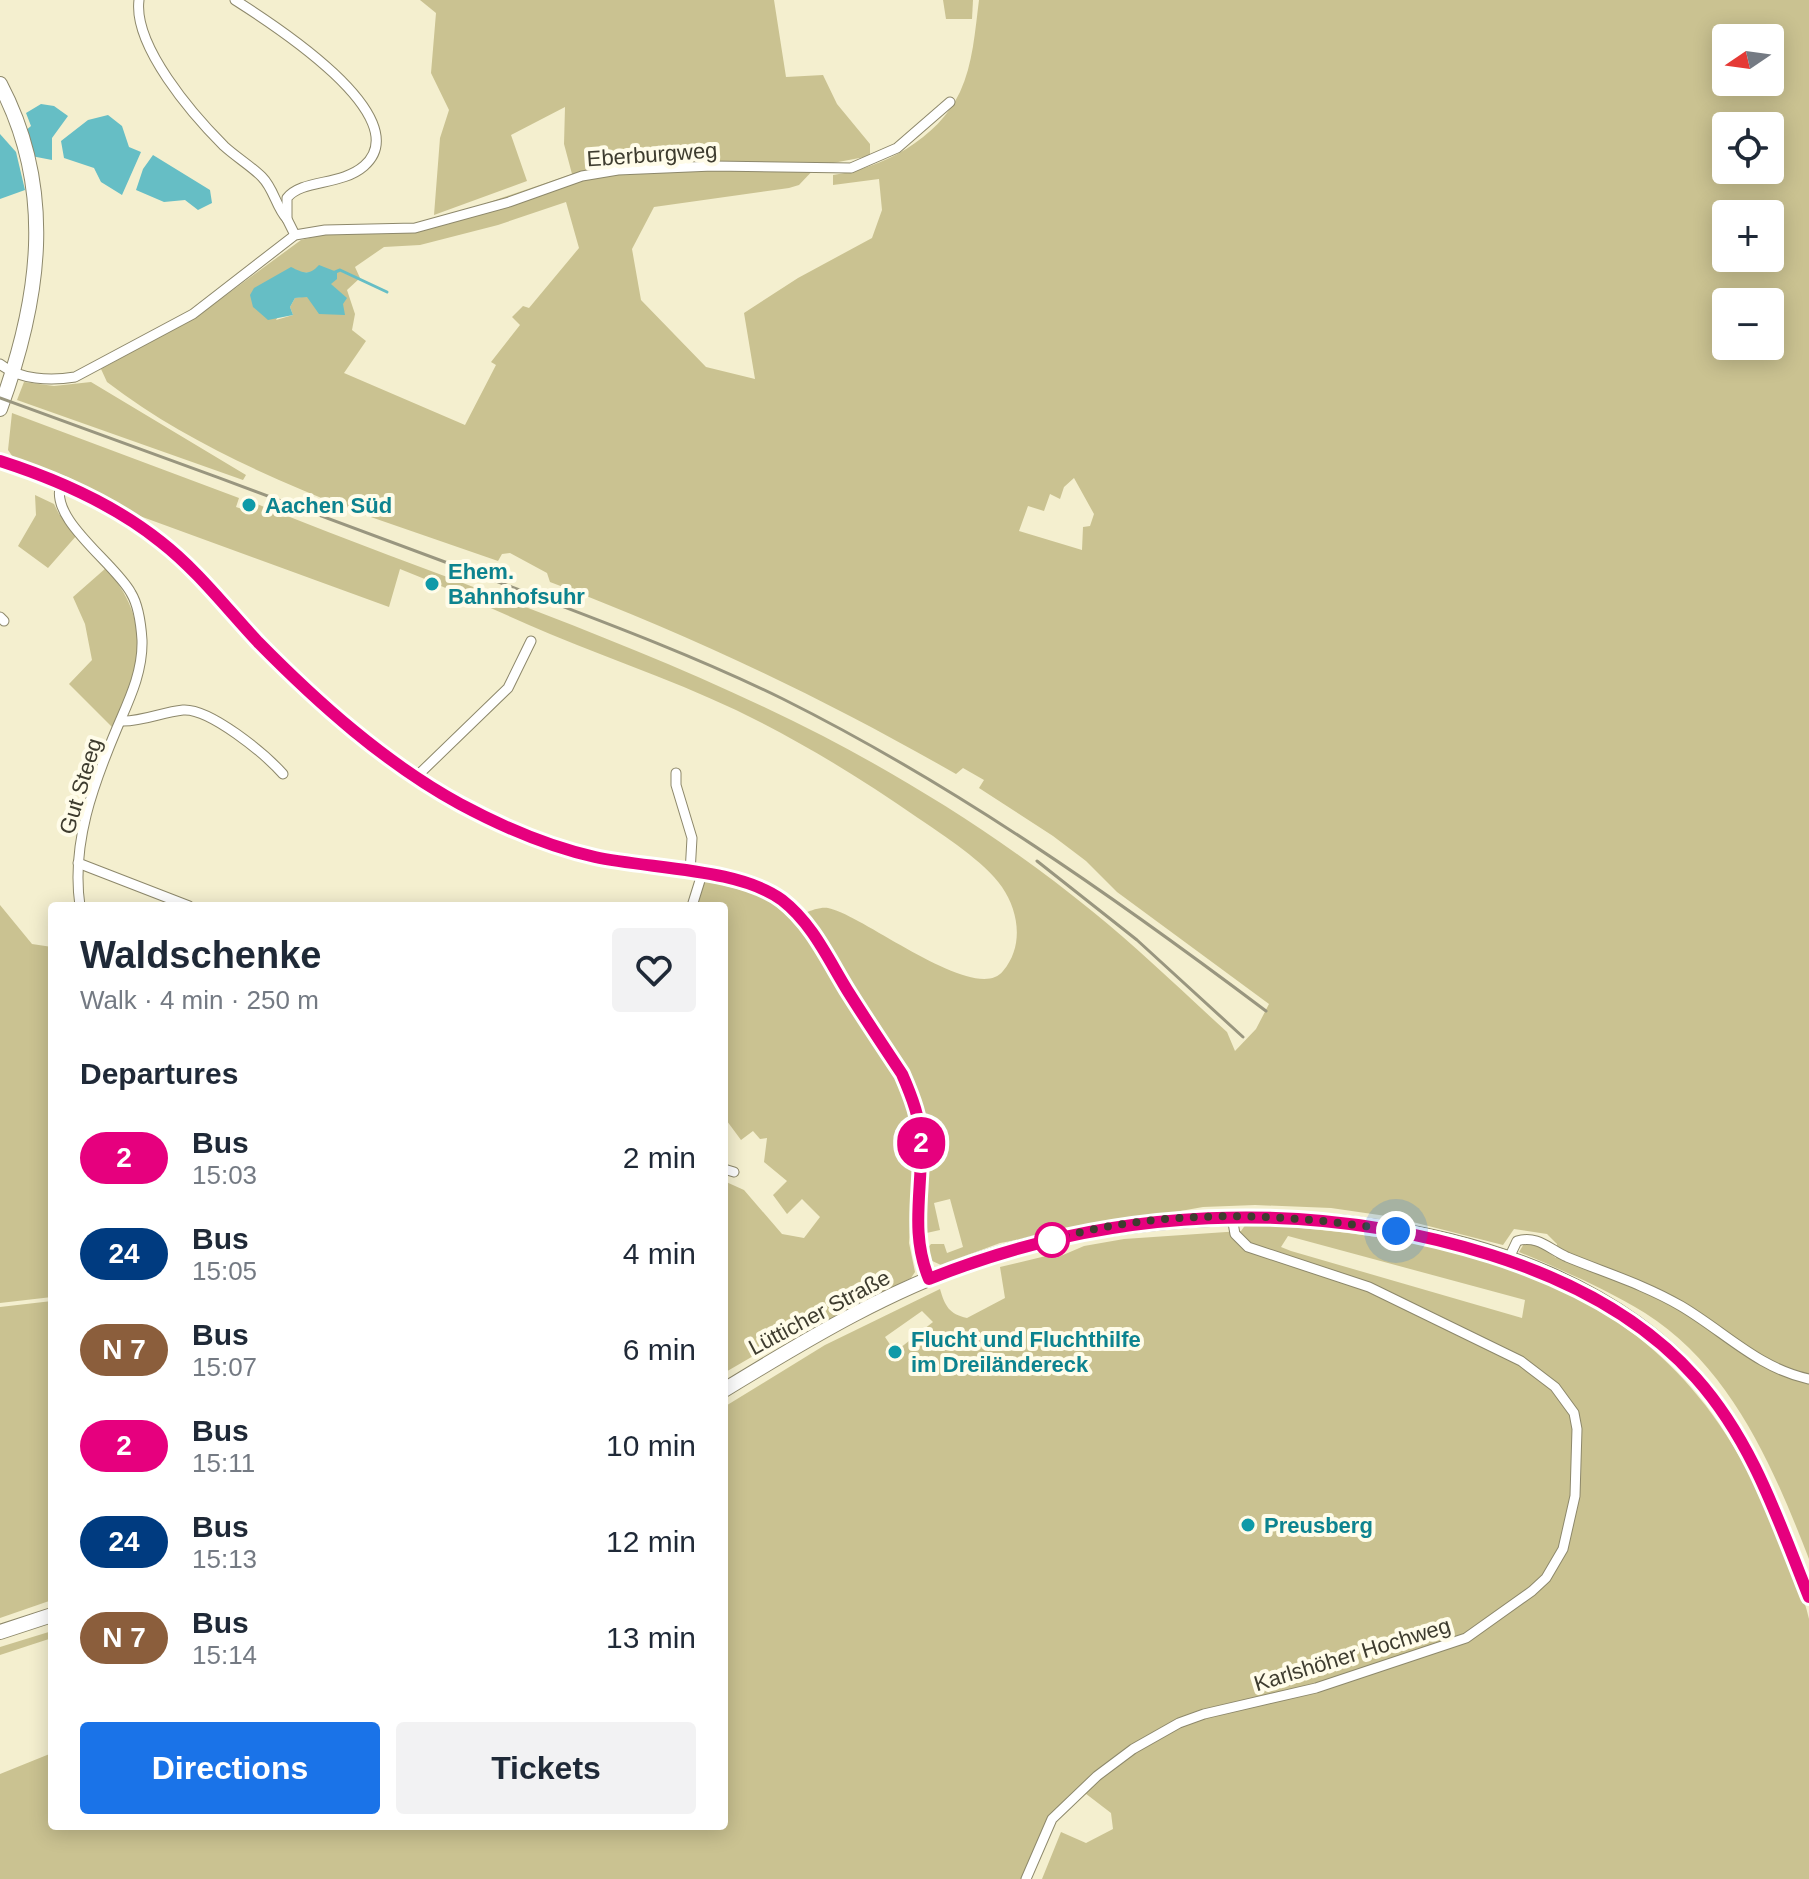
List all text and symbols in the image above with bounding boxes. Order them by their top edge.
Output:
north arrow [1712,24,1784,96]
map controls [1712,24,1784,360]
button: locate [1712,112,1784,184]
street label: Eberburgweg [586,137,718,172]
button: + [1712,200,1784,272]
button: − [1712,288,1784,360]
place label: Aachen Süd [265,493,392,518]
marker: Aachen Süd [240,496,258,514]
place label: Ehem. Bahnhofsuhr [448,559,585,609]
marker: Ehem. Bahnhofsuhr [423,575,441,593]
street label: Gut Steeg [54,735,107,837]
button: heart [612,928,696,1012]
text: Waldschenke [80,934,321,976]
text: Walk · 4 min · 250 m [80,985,319,1015]
text: Departures [80,1057,238,1090]
line badge: 2 [895,1117,947,1169]
text: Bus [192,1126,249,1159]
text: 2 [913,1127,929,1158]
text: 2 min [623,1141,696,1174]
text: 2 [116,1142,132,1173]
text: 15:03 [192,1160,257,1190]
your location [1376,1211,1416,1251]
text: Bus [192,1222,249,1255]
unlabelled marker [1035,1223,1069,1257]
text: 4 min [623,1237,696,1270]
text: 24 [108,1238,140,1269]
text: 15:05 [192,1256,257,1286]
street label: Lütticher Straße [744,1265,894,1360]
text: Bus [192,1318,249,1351]
place label: Flucht und Fluchthilfe im Dreiländereck [911,1327,1141,1377]
text: 6 min [623,1333,696,1366]
text: N 7 [102,1334,146,1365]
marker: Flucht und Fluchthilfe im Dreiländereck [886,1343,904,1361]
text: 15:07 [192,1352,257,1382]
text: Bus [192,1414,249,1447]
text: 10 min [606,1429,696,1462]
text: 2 [116,1430,132,1461]
text: 15:11 [192,1448,255,1478]
text: Bus [192,1510,249,1543]
place label: Preusberg [1264,1513,1373,1538]
marker: Preusberg [1239,1516,1257,1534]
text: 12 min [606,1525,696,1558]
text: 24 [108,1526,140,1557]
text: 15:13 [192,1544,257,1574]
text: Bus [192,1606,249,1639]
street label: Karlshöher Hochweg [1251,1613,1453,1696]
text: 13 min [606,1621,696,1654]
text: N 7 [102,1622,146,1653]
text: 15:14 [192,1640,257,1670]
button: Directions [80,1722,380,1814]
button: Tickets [396,1722,696,1814]

